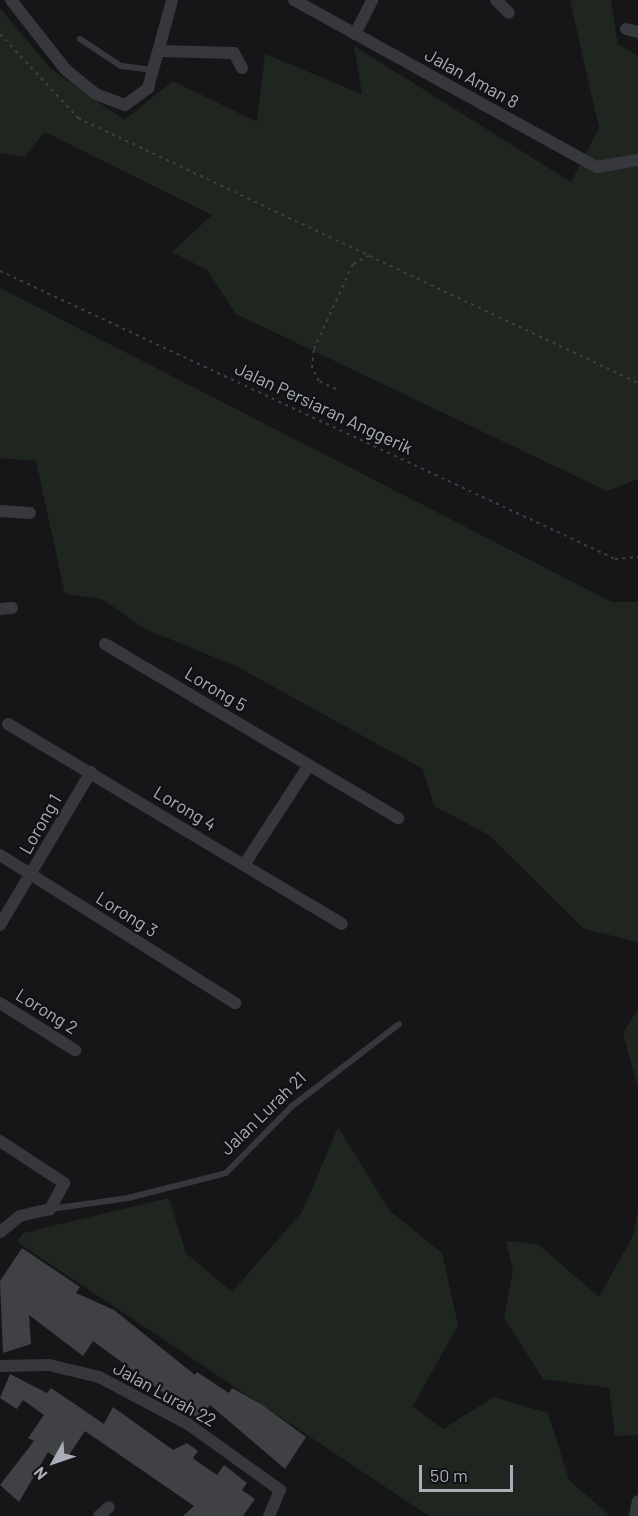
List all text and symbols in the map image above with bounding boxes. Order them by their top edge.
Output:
street label: Jalan Aman 8 [421,43,523,113]
street label: Jalan Persiaran Anggerik [232,357,416,459]
street label: Lorong 5 [181,662,251,716]
street label: Lorong 4 [150,781,220,835]
street label: Lorong 1 [14,790,66,858]
street label: Lorong 3 [92,887,162,941]
street label: Lorong 2 [12,984,82,1038]
street label: Jalan Lurah 21 [216,1067,310,1159]
street label: Jalan Lurah 22 [110,1357,220,1431]
north arrow [24,1432,84,1492]
scale bar [422,1453,516,1491]
text: N [29,1464,51,1484]
text: 50 m [430,1464,468,1486]

